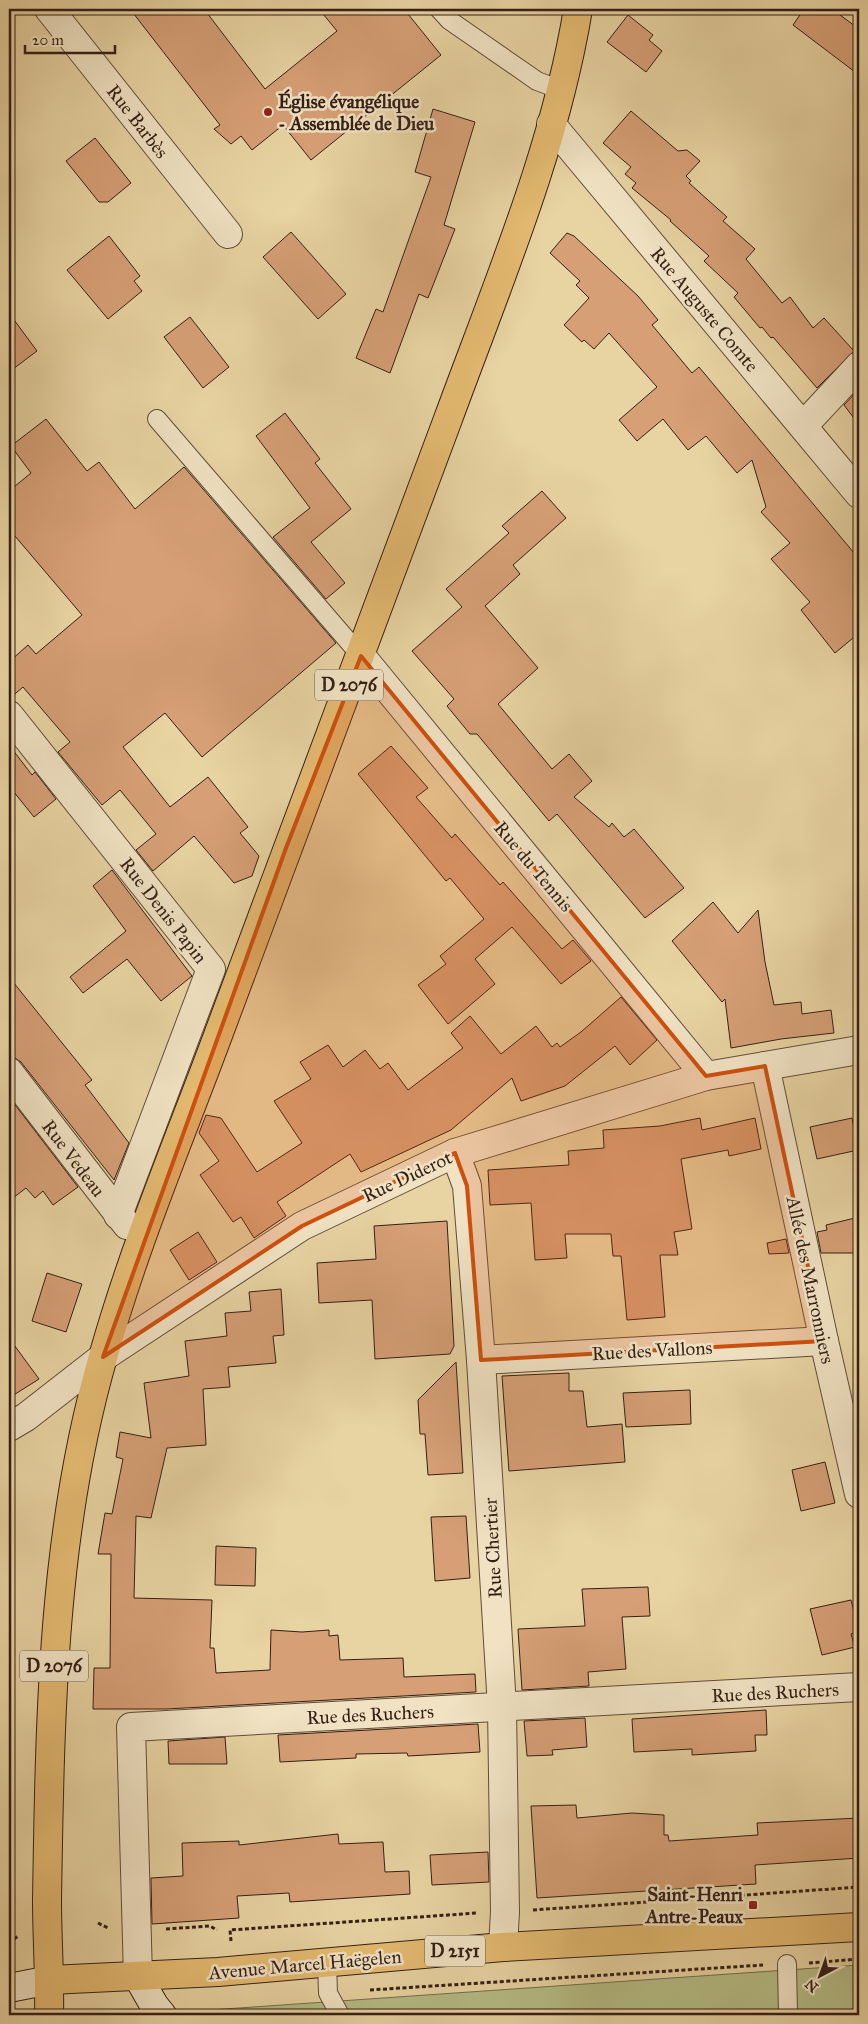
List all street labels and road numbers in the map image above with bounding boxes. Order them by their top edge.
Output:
street label: Rue Barbès [102,80,174,163]
street label: Rue Auguste Comte [645,242,764,377]
road number: D 2076 [315,670,383,700]
street label: Rue du Tennis [489,816,578,916]
street label: Rue Denis Papin [115,853,212,968]
street label: Rue Vedeau [37,1115,110,1201]
street label: Rue Diderot [359,1146,456,1207]
street label: Allée des Marronniers [781,1193,840,1366]
street label: Rue des Vallons [591,1336,713,1365]
street label: Rue Chertier [478,1496,507,1599]
road number: D 2076 [20,1650,88,1682]
street label: Rue des Ruchers [711,1678,839,1707]
street label: Rue des Ruchers [306,1700,434,1729]
road number: D 2151 [425,1935,485,1966]
street label: Avenue Marcel Haëgelen [207,1945,402,1985]

